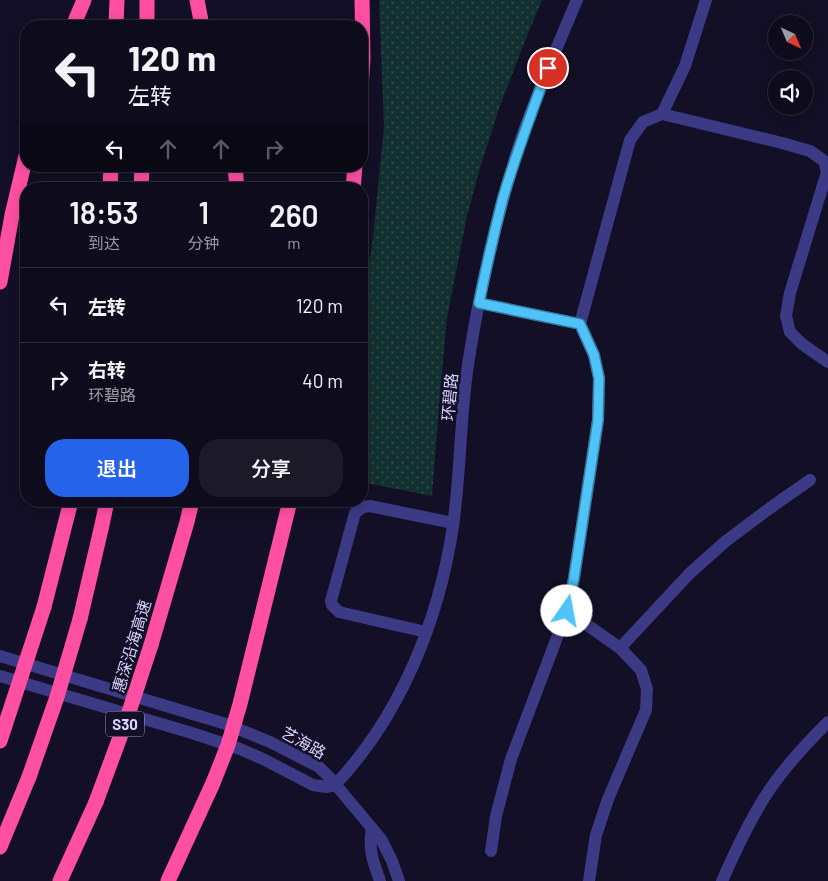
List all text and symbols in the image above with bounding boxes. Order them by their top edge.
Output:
north arrow [768,15,812,60]
map controls [768,15,813,115]
text: 120 m [128,36,216,78]
icon: left [45,40,110,105]
pin [527,47,569,89]
icon: arrive [534,54,562,82]
button: sound [768,70,813,115]
text: 左转 [128,82,172,108]
icon: left [101,135,129,163]
icon: ahead [154,135,182,163]
icon: ahead [207,135,235,163]
icon: right [260,135,288,163]
text: 18:53 [69,194,138,230]
text: 1 [198,194,209,230]
text: 260 [269,197,319,233]
text: 到达 [88,233,120,252]
text: 分钟 [188,233,220,252]
text: m [287,233,301,252]
icon: left [45,291,73,319]
text: 120 m [296,294,343,317]
text: 左转 [88,295,126,318]
text: 右转 [88,358,126,381]
icon: right [45,366,73,394]
text: 40 m [302,369,343,392]
street label: 环碧路 [437,372,461,422]
text: 环碧路 [88,385,136,404]
button: 退出 [45,439,189,497]
button: 分享 [199,439,343,497]
position arrow [540,584,592,636]
street label: 惠深沿海高速 [108,597,154,695]
road number: S30 [106,712,144,736]
street label: 艺海路 [278,722,330,762]

